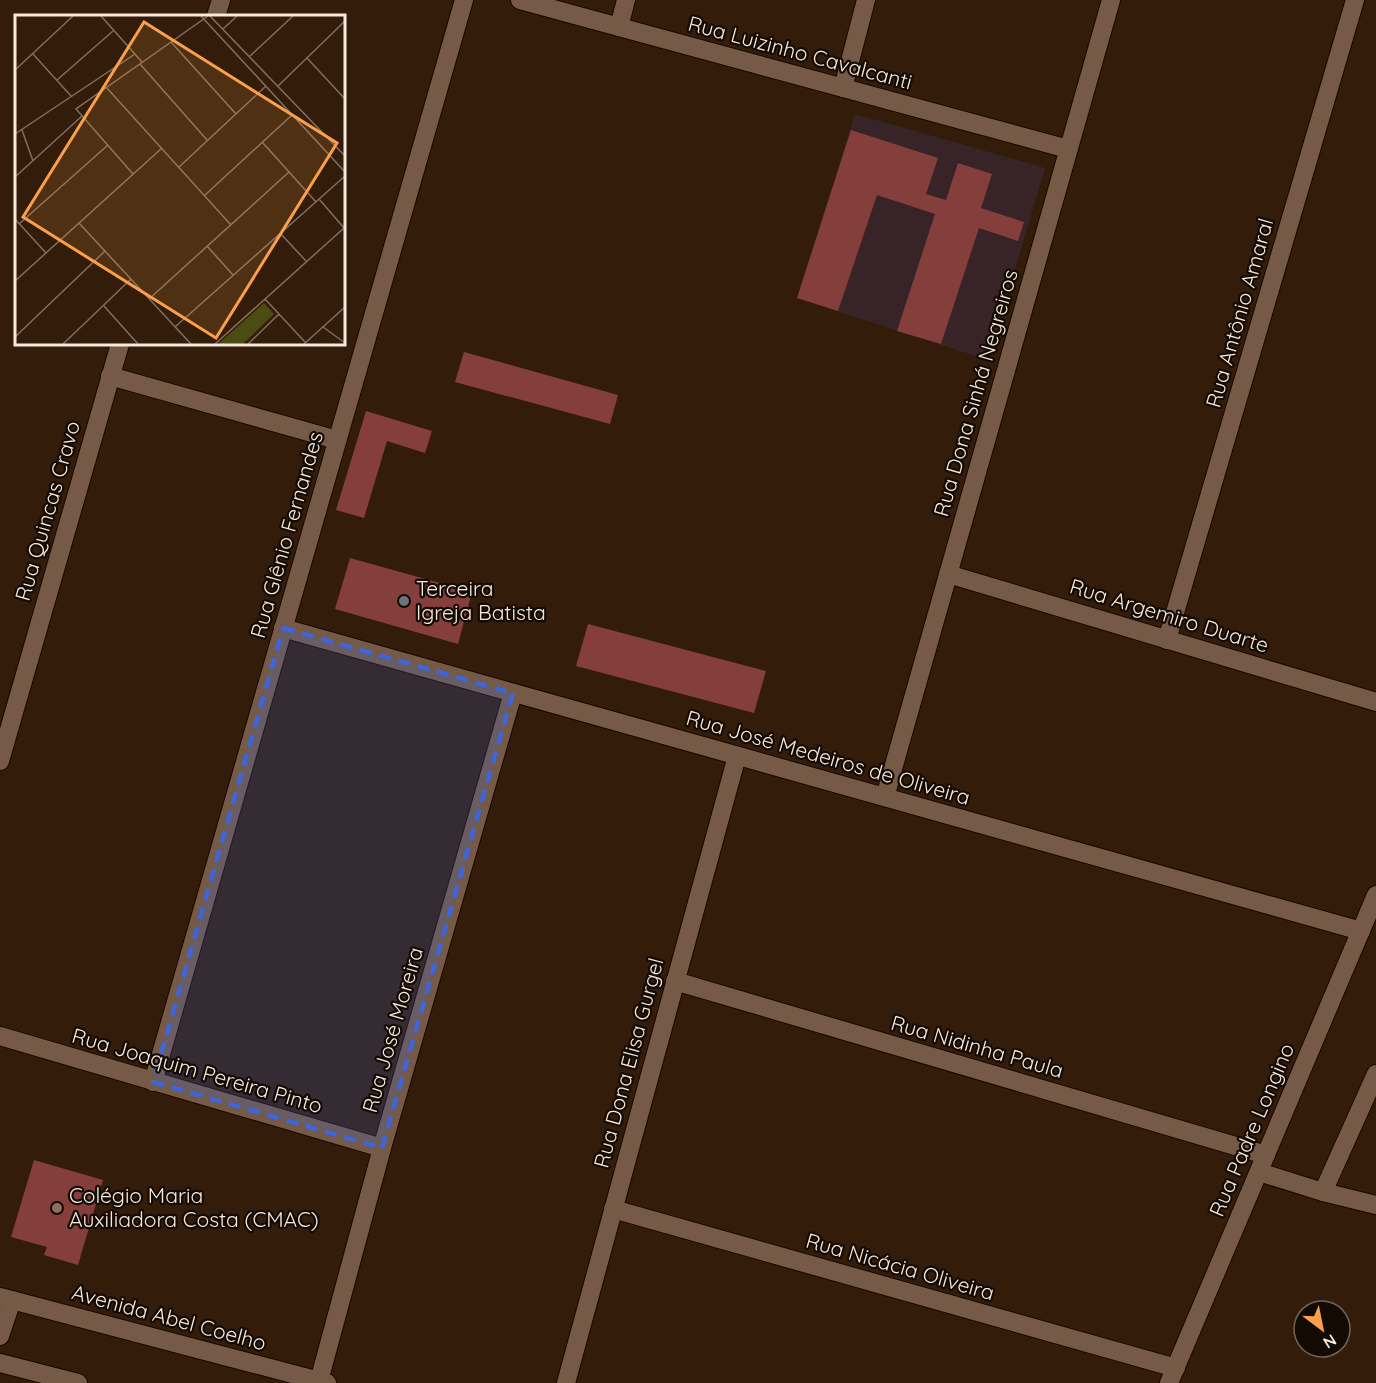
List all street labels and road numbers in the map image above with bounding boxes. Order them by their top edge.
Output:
street label: Rua Luizinho Cavalcanti [685,10,915,94]
street label: Rua Antônio Amaral [1200,215,1279,410]
street label: Rua Dona Sinhá Negreiros [927,266,1023,519]
street label: Rua Quincas Cravo [9,418,85,604]
street label: Rua Glênio Fernandes [244,429,328,641]
street label: Rua Argemiro Duarte [1067,572,1272,658]
street label: Rua José Medeiros de Oliveira [683,704,973,810]
street label: Rua José Moreira [356,944,428,1116]
street label: Rua Dona Elisa Gurgel [587,955,669,1171]
street label: Rua Nidinha Paula [888,1009,1067,1083]
street label: Rua Joaquim Pereira Pinto [69,1022,325,1118]
street label: Rua Padre Longino [1203,1039,1299,1220]
street label: Rua Nicácia Oliveira [803,1227,997,1305]
street label: Avenida Abel Coelho [69,1279,269,1355]

